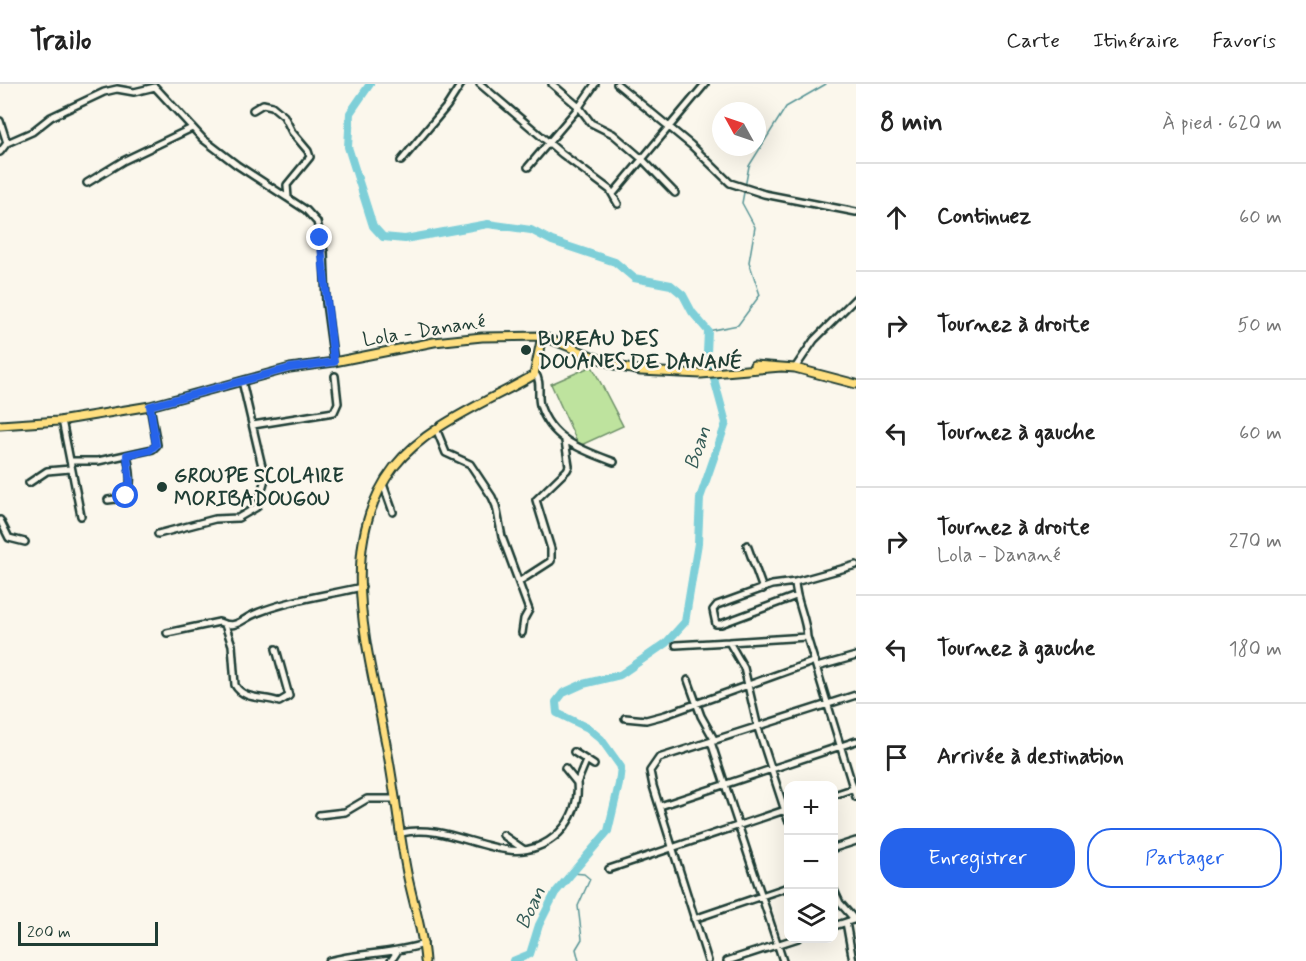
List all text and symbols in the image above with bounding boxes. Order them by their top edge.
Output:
text: Trailo [30,23,91,60]
text: Carte [1006,27,1060,55]
text: Itinéraire [1093,27,1179,55]
text: Favoris [1212,27,1276,55]
north arrow [712,102,766,156]
text: 8 min [880,106,943,140]
text: À pied · 620 m [1162,110,1282,137]
icon: ahead [880,201,913,234]
text: Continuez [937,203,1031,231]
text: 60 m [1239,204,1282,231]
route end [306,224,332,250]
street label: Lola - Danané [361,308,487,354]
icon: right [880,309,913,342]
text: Tournez à droite [937,311,1090,339]
text: 50 m [1237,312,1282,339]
place label: BUREAU DES DOUANES DE DANANÉ [538,326,742,376]
marker: BUREAU DES DOUANES DE DANANÉ [519,343,533,357]
icon: left [880,417,913,450]
text: Tournez à gauche [937,419,1095,447]
text: 60 m [1239,420,1282,447]
water label: Boan [678,422,718,473]
place label: GROUPE SCOLAIRE MORIBADOUGOU [174,463,344,513]
marker: GROUPE SCOLAIRE MORIBADOUGOU [155,480,169,494]
route start [112,482,138,508]
text: Tournez à droite [937,514,1090,542]
icon: right [880,525,913,558]
text: 270 m [1229,528,1282,555]
text: Lola - Danané [937,542,1061,569]
icon: left [880,633,913,666]
text: Tournez à gauche [937,635,1095,663]
text: 180 m [1229,636,1282,663]
icon: arrive [880,741,913,774]
text: Arrivée à destination [937,743,1124,771]
map controls [784,781,838,943]
button: + [784,781,838,835]
button: Enregistrer [880,828,1075,888]
button: Partager [1087,828,1282,888]
button: − [784,835,838,889]
water label: Boan [509,882,553,934]
button: layers [784,889,838,943]
scale bar [18,919,158,946]
text: 200 m [27,922,71,943]

